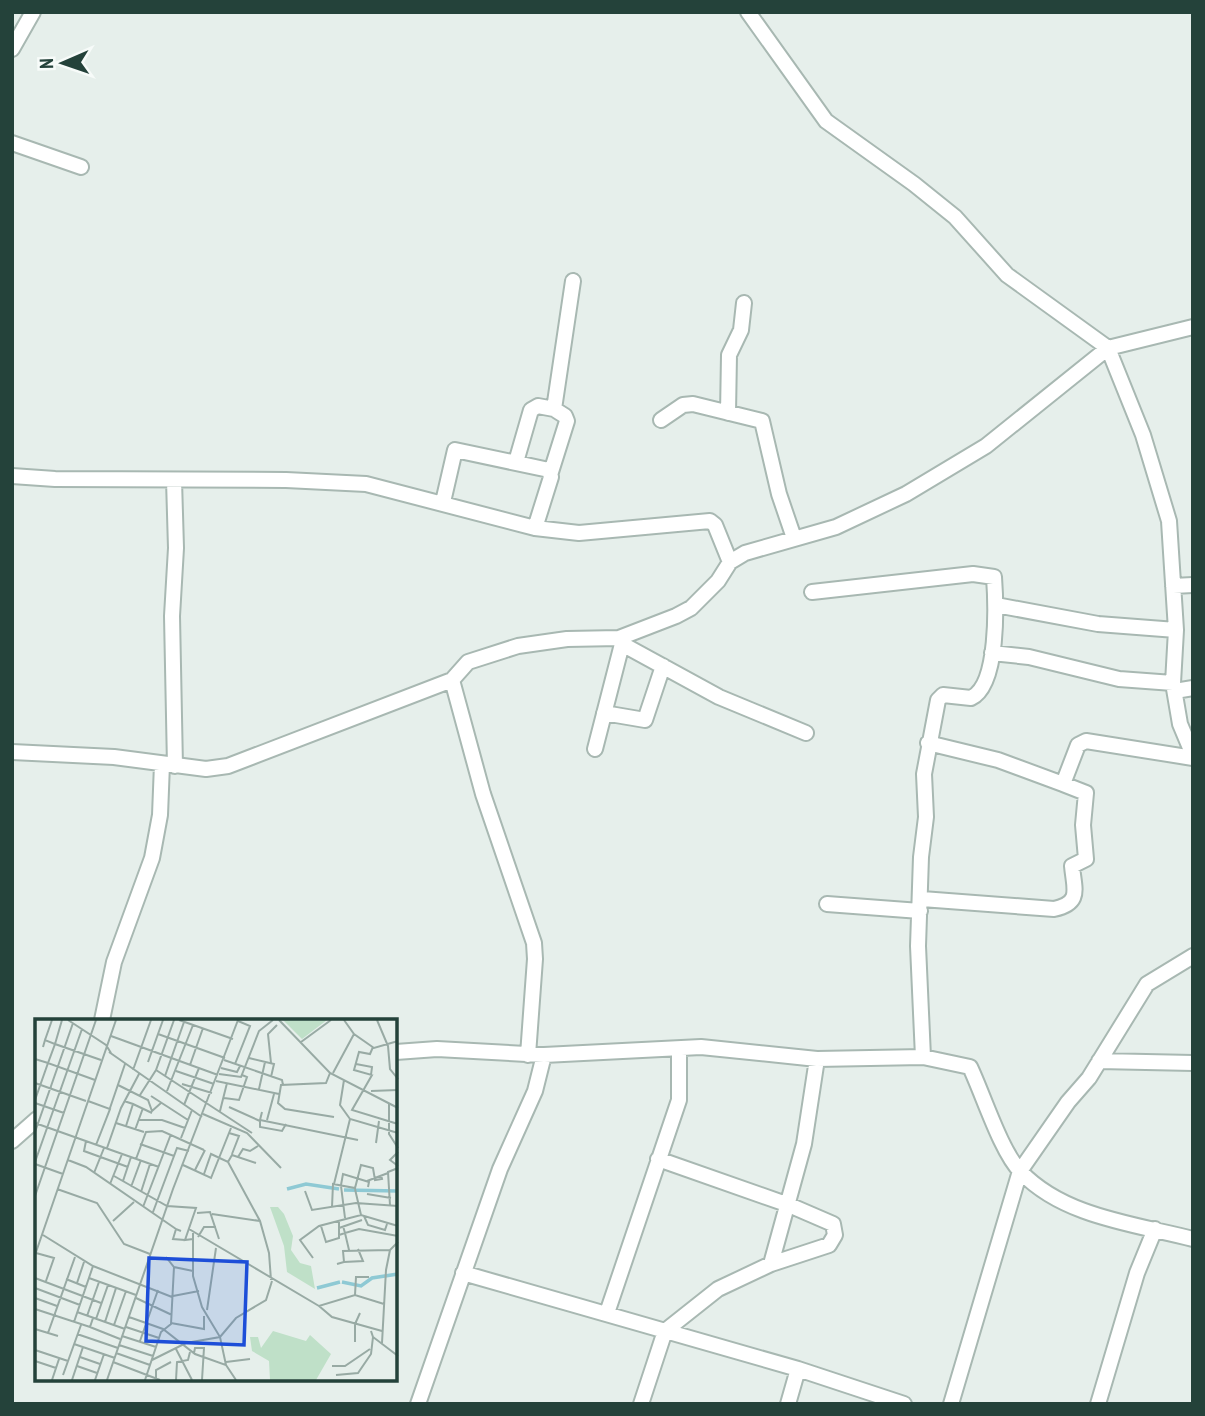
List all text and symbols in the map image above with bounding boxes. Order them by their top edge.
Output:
north arrow [28,28,98,98]
text: N [34,58,58,69]
inset map [35,1019,397,1381]

